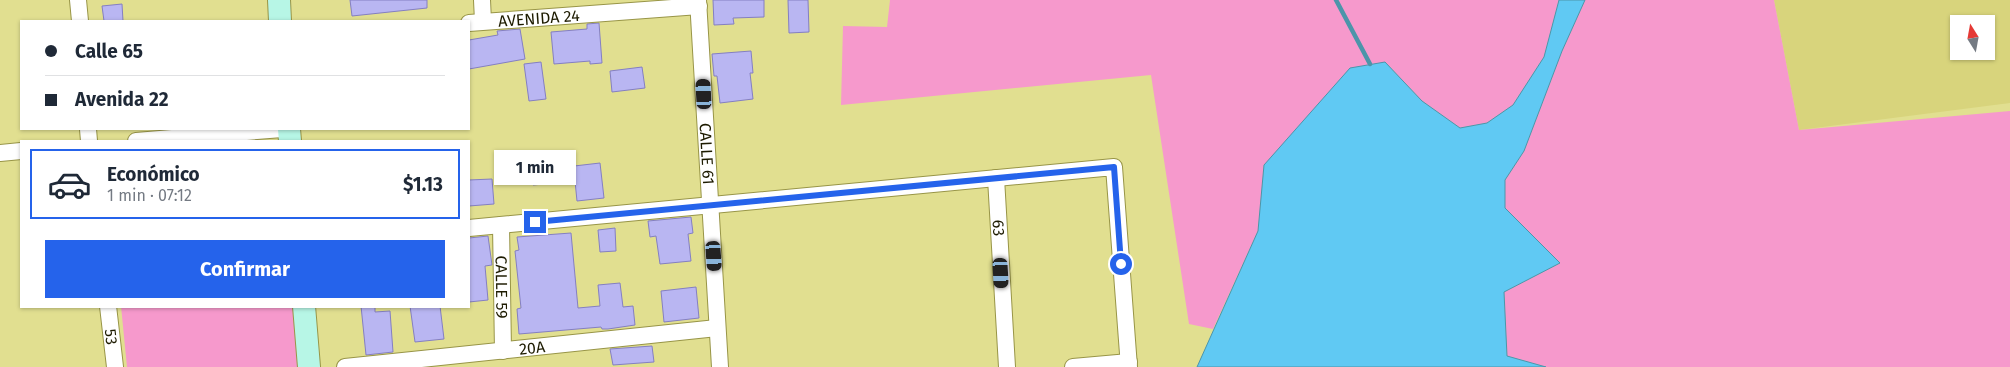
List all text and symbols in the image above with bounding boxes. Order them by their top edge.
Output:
street label: AVENIDA 24 [497,5,581,30]
north arrow [1950,15,1995,60]
map controls [1950,15,1995,60]
text: Calle 65 [75,40,143,63]
car [695,79,712,109]
text: Avenida 22 [75,88,169,111]
street label: CALLE 61 [696,122,719,185]
callout: 1 min [494,150,576,184]
text: 1 min [516,158,554,177]
icon: car [47,162,92,207]
text: Económico [107,163,200,186]
text: $1.13 [403,173,443,196]
text: 1 min · 07:12 [107,186,192,205]
route end [524,211,546,233]
street label: 63 [989,219,1009,237]
button: Confirmar [45,240,445,298]
car [705,241,722,271]
route start [1110,253,1132,275]
street label: CALLE 59 [492,255,512,319]
car [992,258,1009,288]
street label: 53 [101,328,122,346]
street label: 20A [518,337,547,358]

